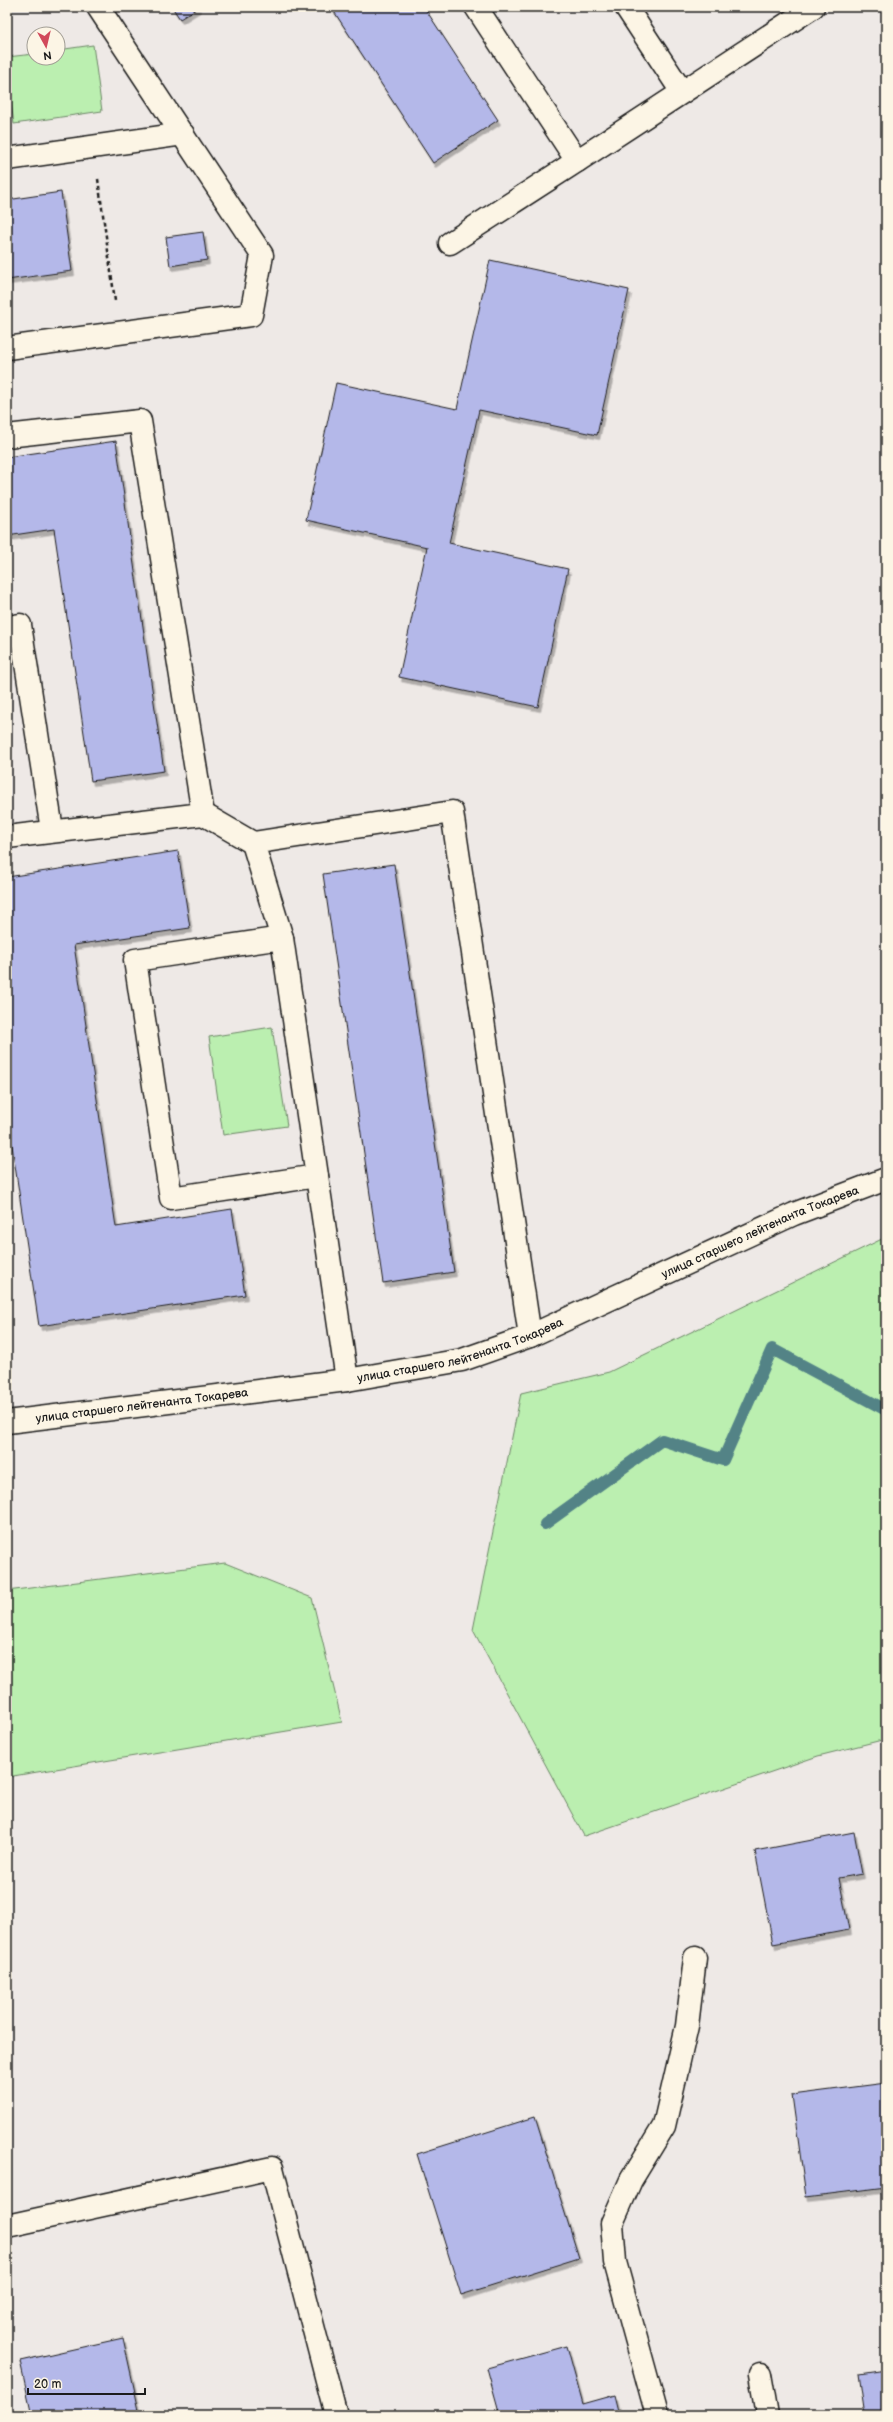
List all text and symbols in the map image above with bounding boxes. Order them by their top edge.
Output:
north arrow [26,26,66,66]
text: N [42,48,52,62]
street label: улица старшего лейтенанта Токарева [659,1183,861,1282]
street label: улица старшего лейтенанта Токарева [356,1314,565,1386]
street label: улица старшего лейтенанта Токарева [35,1385,249,1426]
scale bar [28,2370,145,2396]
text: 20 m [34,2377,61,2392]

